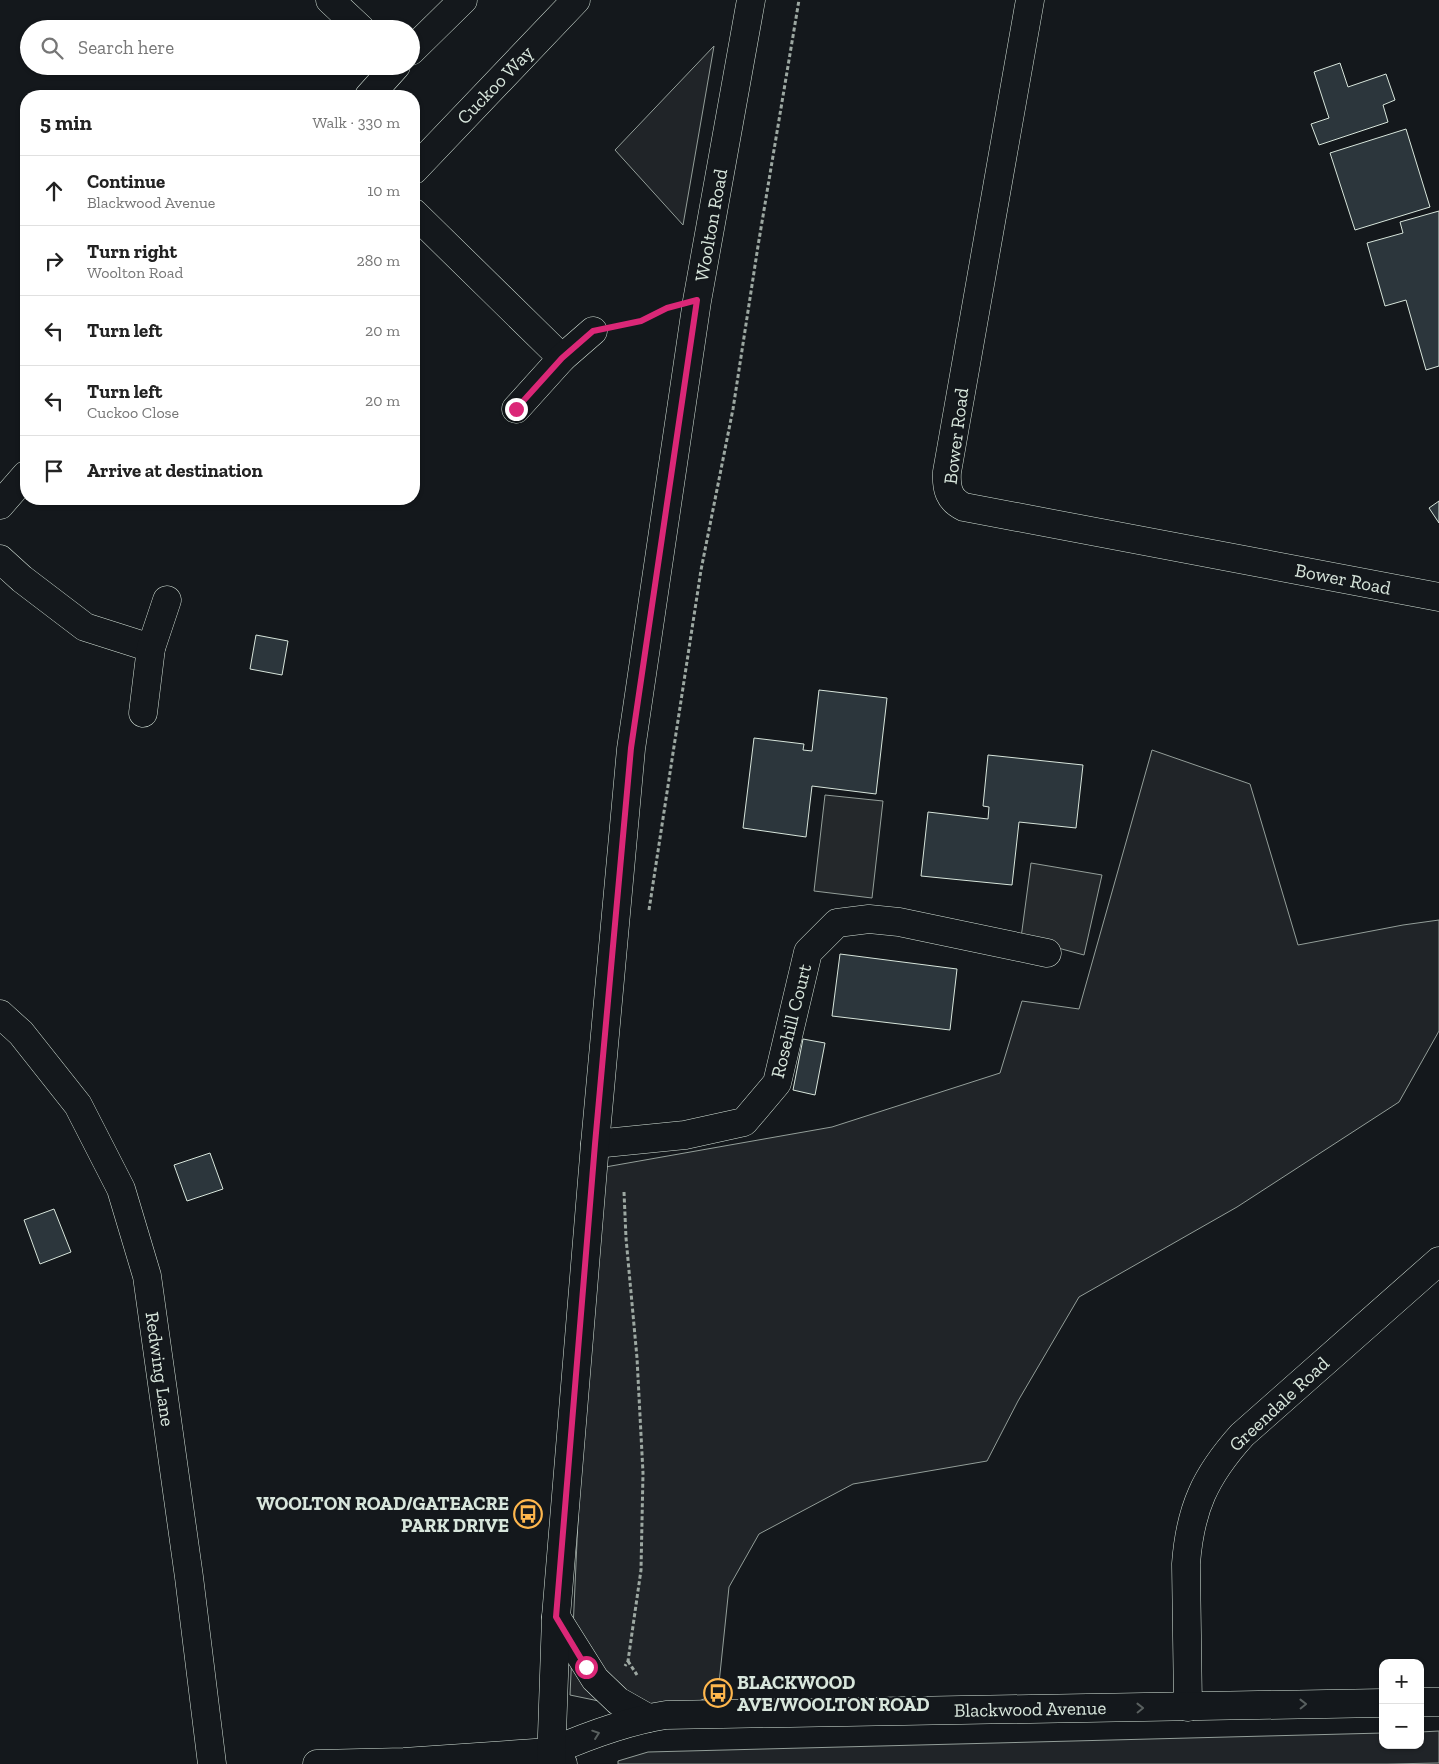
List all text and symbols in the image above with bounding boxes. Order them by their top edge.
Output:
search box [20,20,420,75]
icon: search [38,34,66,62]
text: Search here [78,36,174,59]
street label: Cuckoo Way [452,41,538,129]
text: 5 min [40,110,92,135]
text: Walk · 330 m [312,113,400,132]
street label: Woolton Road [690,166,732,283]
text: Continue [87,170,165,193]
icon: ahead [40,177,68,205]
text: 10 m [367,181,400,200]
text: Blackwood Avenue [87,193,215,212]
text: Turn right [87,240,177,263]
icon: right [40,247,68,275]
text: 280 m [356,251,400,270]
text: Woolton Road [87,263,183,282]
icon: left [40,317,68,345]
text: Turn left [87,319,162,342]
text: 20 m [365,321,400,340]
text: Turn left [87,380,162,403]
street label: Bower Road [939,386,973,486]
icon: left [40,387,68,415]
text: 20 m [365,391,400,410]
route end [505,398,528,421]
text: Cuckoo Close [87,403,179,422]
icon: arrive [40,457,68,485]
text: Arrive at destination [87,459,263,482]
street label: Bower Road [1293,558,1393,600]
street label: Rosehill Court [766,962,816,1080]
street label: Redwing Lane [141,1310,179,1428]
street label: Greendale Road [1224,1351,1334,1456]
place label: WOOLTON ROAD/GATEACRE PARK DRIVE [257,1492,509,1537]
bus stop icon: WOOLTON ROAD/GATEACRE PARK DRIVE [513,1499,543,1529]
route start [575,1656,598,1679]
map controls [1379,1659,1424,1749]
button: + [1379,1659,1424,1704]
place label: BLACKWOOD AVE/WOOLTON ROAD [737,1671,930,1716]
bus stop icon: BLACKWOOD AVE/WOOLTON ROAD [703,1678,733,1708]
street label: Blackwood Avenue [954,1696,1106,1722]
one-way arrow [1299,1699,1307,1710]
one-way arrow [1137,1702,1145,1713]
button: − [1379,1704,1424,1749]
one-way arrow [591,1730,599,1740]

